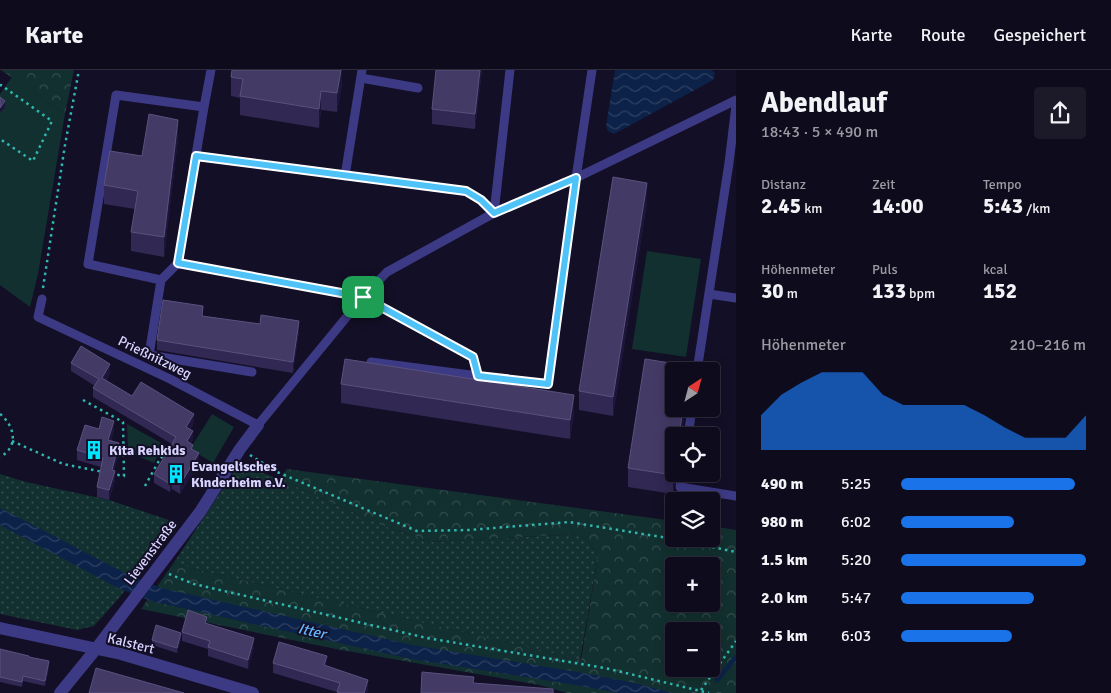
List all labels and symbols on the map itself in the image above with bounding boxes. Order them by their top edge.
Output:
pin [342,276,384,318]
street label: Prießnitzweg [115,332,194,383]
north arrow [665,362,720,418]
building icon: Kita Rehkids [83,439,105,461]
place label: Kita Rehkids [109,442,185,459]
place label: Evangelisches Kinderheim e.V. [191,458,286,491]
building icon: Evangelisches Kinderheim e.V. [165,463,187,485]
street label: Lievenstraße [120,516,181,588]
water label: Itter [296,619,330,643]
street label: Kalstert [106,629,156,658]

